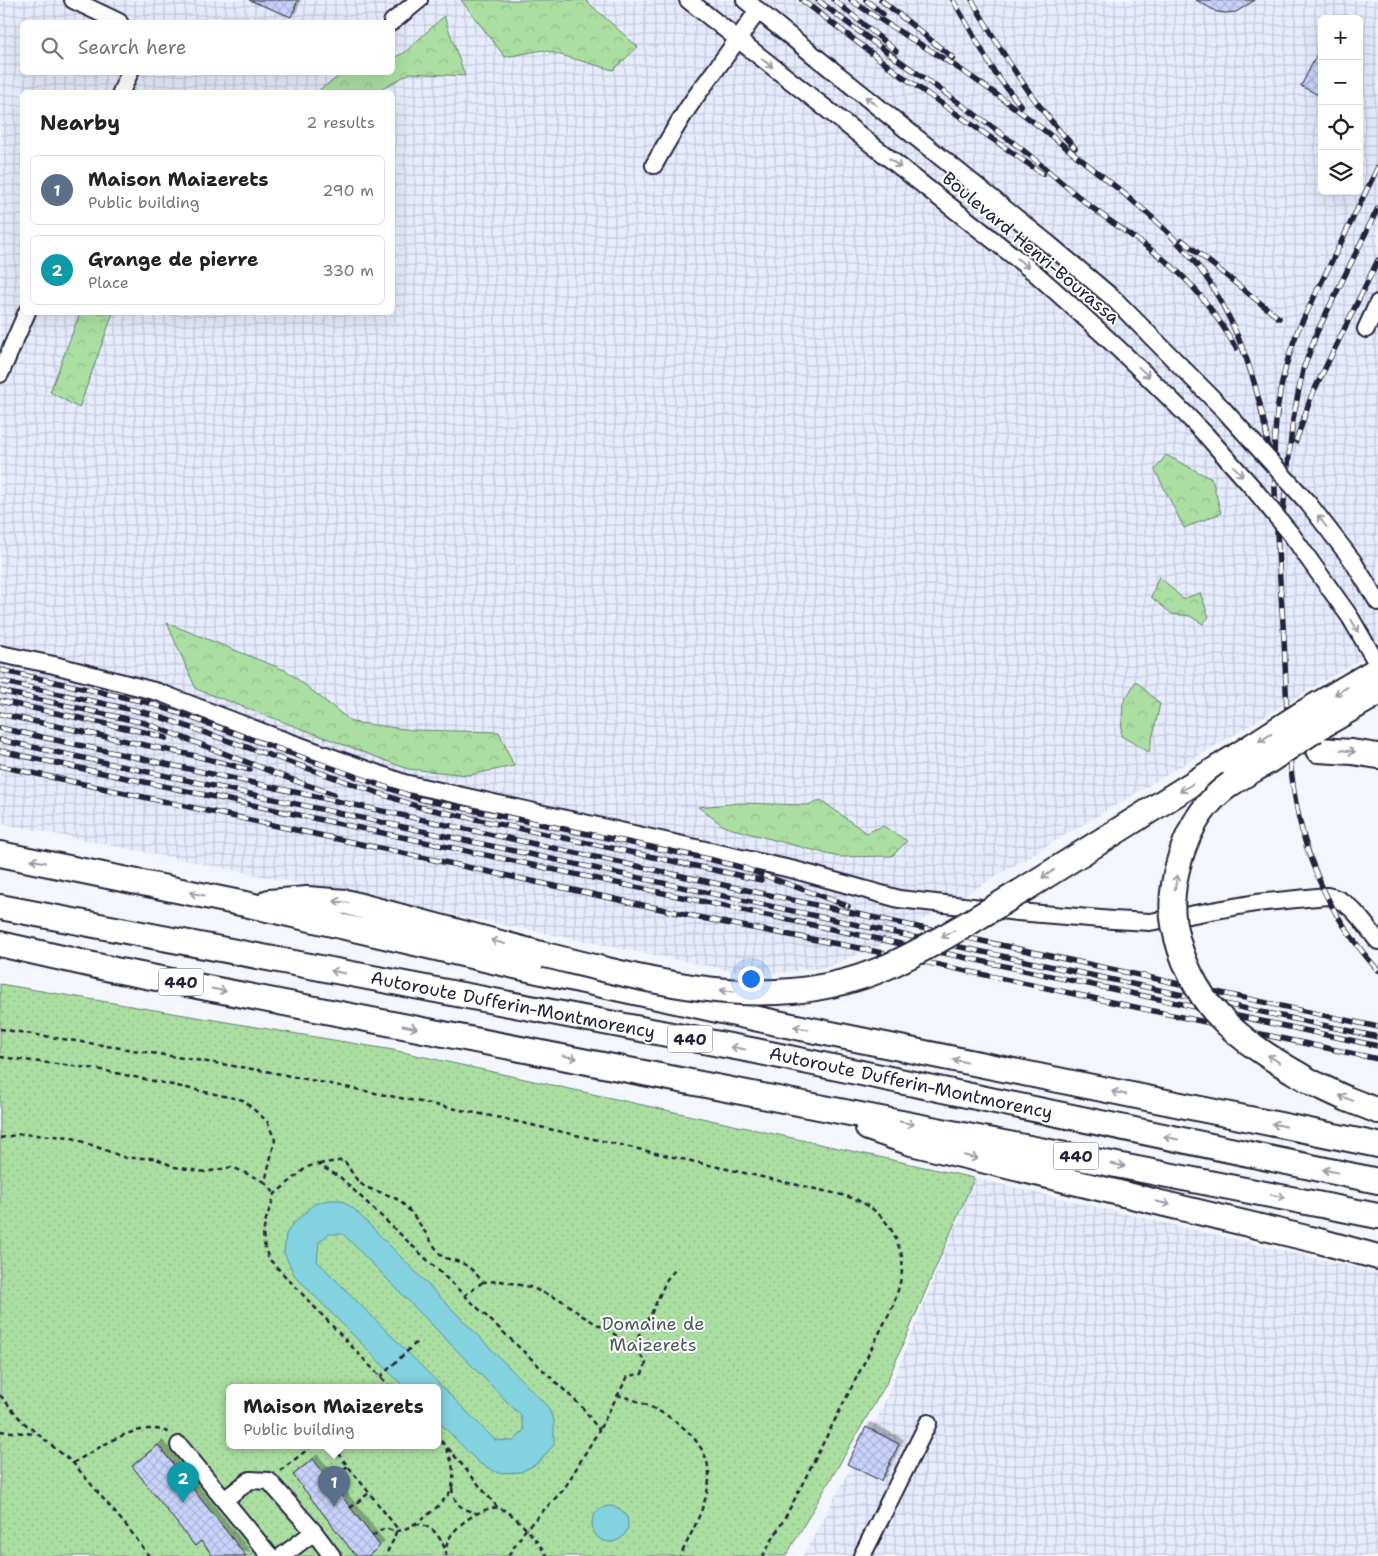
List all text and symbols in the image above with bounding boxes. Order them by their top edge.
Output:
map controls [1318,15,1363,195]
button: + [1318,15,1363,60]
search box [20,20,395,75]
icon: search [38,34,66,62]
text: Search here [78,35,187,60]
one-way arrow [760,57,773,68]
button: − [1318,60,1363,105]
one-way arrow [864,96,878,106]
button: locate [1318,105,1363,150]
text: Nearby [40,109,120,137]
text: 2 results [306,112,375,133]
button: layers [1318,150,1363,195]
one-way arrow [888,158,902,168]
street label: Boulevard Henri-Bourassa [937,166,1125,330]
text: Maison Maizerets [88,167,269,192]
text: 1 [53,180,61,201]
text: 290 m [322,180,374,201]
text: Public building [88,192,200,213]
text: Grange de pierre [88,247,258,272]
one-way arrow [1016,258,1029,269]
text: 2 [51,260,63,281]
text: 330 m [322,260,374,281]
text: Place [88,272,129,293]
one-way arrow [1137,366,1150,378]
one-way arrow [1232,465,1244,478]
one-way arrow [1317,514,1327,528]
one-way arrow [1351,619,1361,633]
one-way arrow [1334,686,1348,696]
one-way arrow [1259,733,1273,743]
one-way arrow [1340,746,1356,756]
one-way arrow [1179,783,1193,793]
one-way arrow [31,856,47,866]
one-way arrow [1041,869,1055,879]
one-way arrow [1171,875,1181,891]
one-way arrow [190,889,206,898]
one-way arrow [333,897,349,907]
one-way arrow [941,929,956,939]
one-way arrow [491,937,507,946]
one-way arrow [330,966,346,976]
street label: Autoroute Dufferin-Montmorency [369,966,657,1044]
your location [738,966,764,992]
road number: 440 [158,969,204,996]
one-way arrow [211,985,227,995]
one-way arrow [720,986,736,996]
one-way arrow [402,1022,418,1032]
one-way arrow [793,1023,809,1032]
road number: 440 [668,1026,712,1052]
street label: Autoroute Dufferin-Montmorency [767,1041,1055,1125]
one-way arrow [730,1042,746,1052]
one-way arrow [562,1053,578,1063]
one-way arrow [1267,1054,1281,1064]
one-way arrow [953,1056,969,1065]
one-way arrow [1112,1088,1128,1098]
one-way arrow [1339,1093,1354,1103]
one-way arrow [899,1119,915,1128]
one-way arrow [1271,1120,1287,1129]
one-way arrow [1164,1133,1180,1142]
road number: 440 [1054,1142,1098,1170]
one-way arrow [962,1153,978,1162]
one-way arrow [1110,1160,1126,1170]
one-way arrow [1323,1166,1339,1175]
one-way arrow [1269,1192,1285,1201]
one-way arrow [1154,1199,1170,1208]
park label: Domaine de Maizerets [602,1312,704,1357]
popup [226,1384,441,1449]
text: Maison Maizerets [243,1394,424,1419]
text: Public building [243,1419,355,1440]
pin: 2 [167,1462,199,1503]
pin: 1 [318,1466,350,1507]

